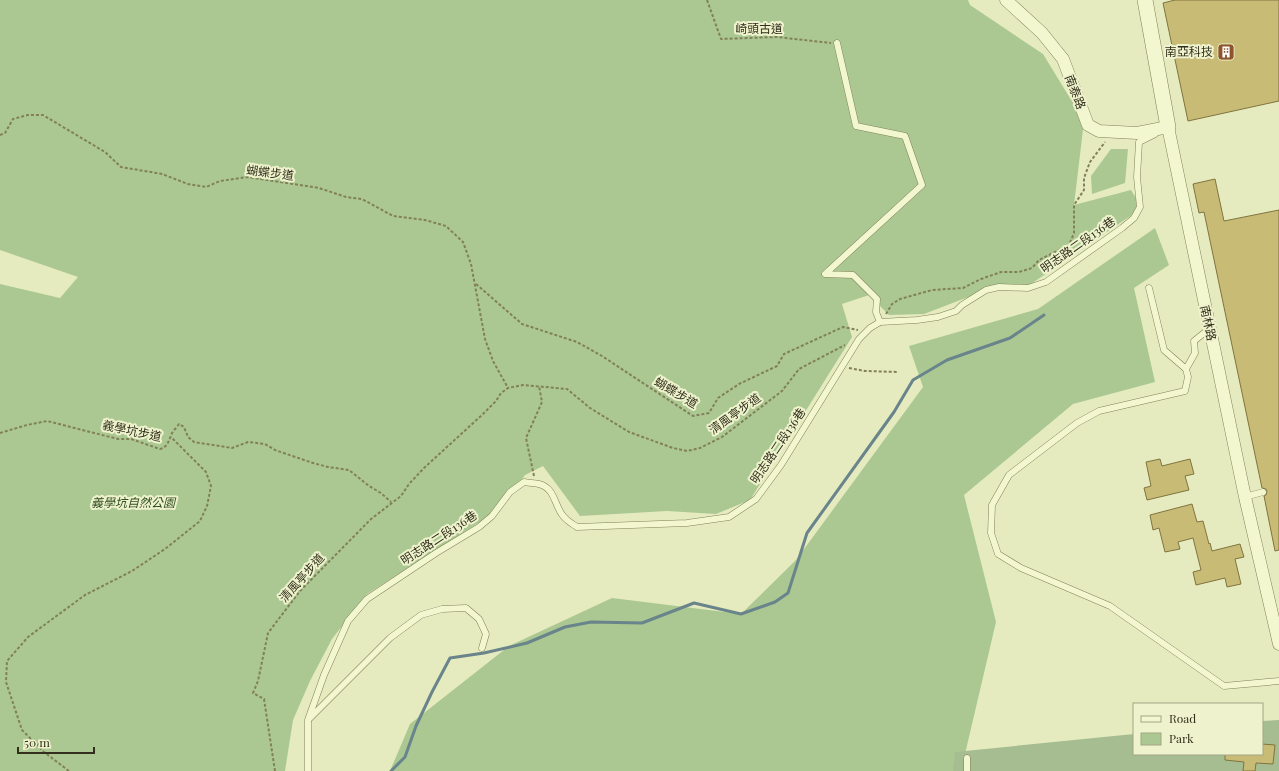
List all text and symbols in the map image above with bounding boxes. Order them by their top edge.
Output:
street label: 崎頭古道 [735,20,783,36]
building icon: 南亞科技 [1216,42,1236,62]
place label: 南亞科技 [1165,43,1213,59]
street label: 南泰路 [1062,72,1090,111]
street label: 蝴蝶步道 [245,161,295,183]
street label: 明志路二段136巷 [1037,212,1118,276]
street label: 南林路 [1197,304,1221,342]
street label: 蝴蝶步道 [652,373,701,411]
street label: 清風亭步道 [705,389,763,437]
street label: 明志路二段136巷 [746,405,808,486]
street label: 義學坑步道 [101,416,163,444]
park label: 義學坑自然公園 [91,494,177,510]
street label: 明志路二段136巷 [397,507,480,568]
street label: 清風亭步道 [275,550,327,605]
legend [1133,703,1263,755]
text: Road [1169,710,1196,726]
scale bar [18,729,94,755]
text: Park [1169,730,1194,746]
text: 50 m [24,734,50,750]

